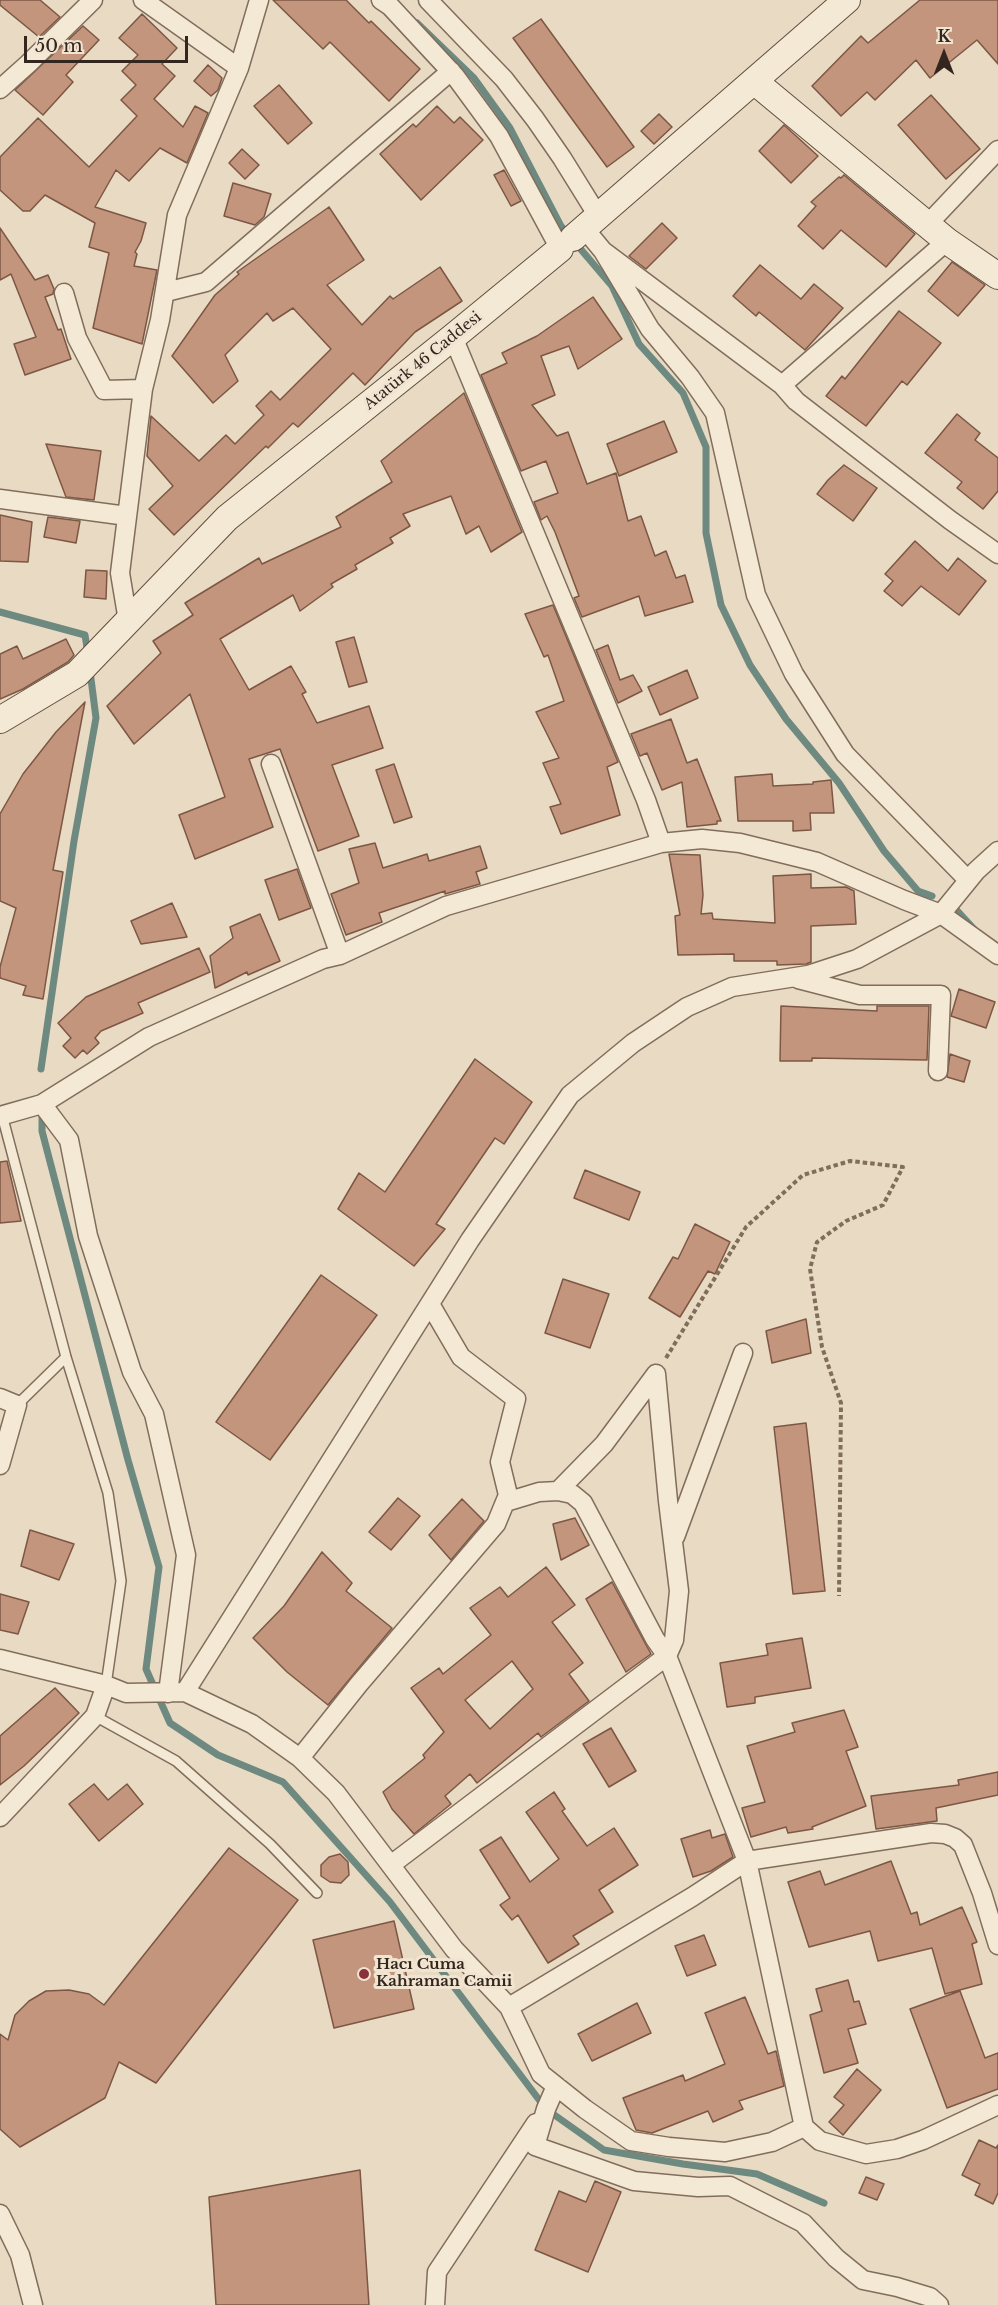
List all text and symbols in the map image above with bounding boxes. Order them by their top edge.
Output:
scale bar [27,24,190,62]
north arrow [914,24,974,84]
text: K [937,26,951,46]
text: 50 m [35,35,83,57]
street label: Atatürk 46 Caddesi [361,308,485,414]
place label: Hacı Cuma Kahraman Camii [376,1956,512,1991]
marker: Hacı Cuma Kahraman Camii [357,1967,371,1981]

